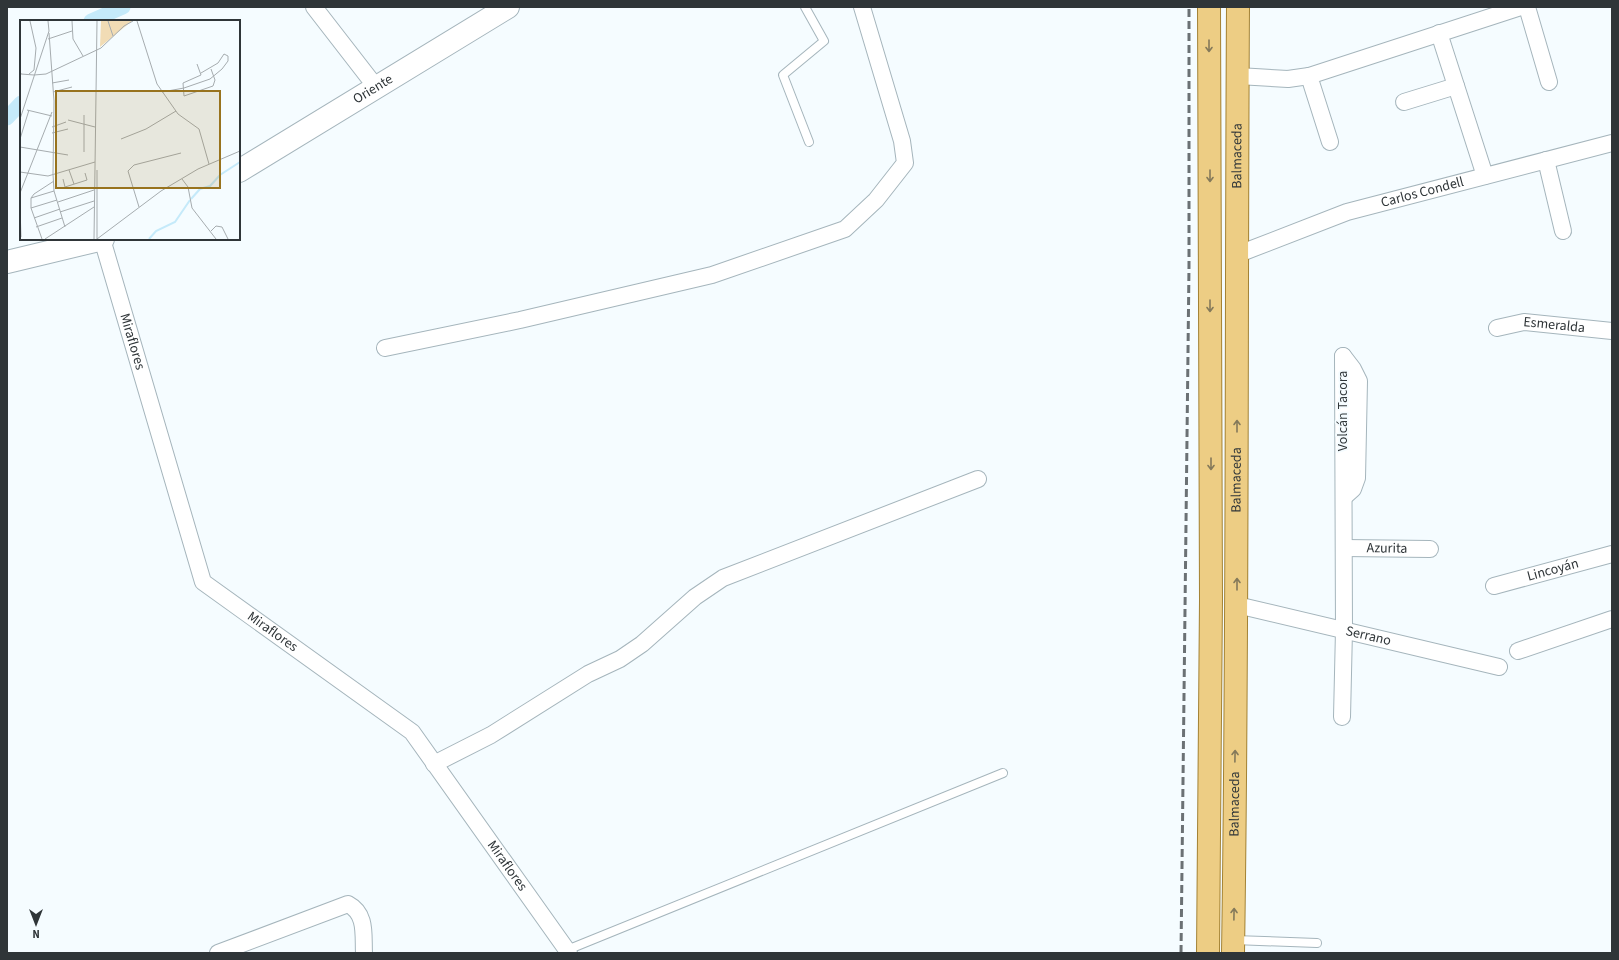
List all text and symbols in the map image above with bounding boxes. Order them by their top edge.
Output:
inset map [20,20,240,240]
one-way arrow [1205,39,1213,52]
street label: Oriente [349,69,397,109]
street label: Balmaceda [1227,123,1247,189]
one-way arrow [1206,169,1214,182]
street label: Carlos Condell [1379,172,1466,213]
one-way arrow [1206,299,1214,312]
street label: Miraflores [114,311,150,372]
street label: Esmeralda [1522,312,1586,338]
street label: Volcán Tacora [1333,371,1353,451]
one-way arrow [1233,420,1241,433]
street label: Balmaceda [1227,447,1247,513]
one-way arrow [1207,457,1215,470]
street label: Azurita [1366,538,1408,559]
street label: Lincoyán [1525,554,1581,587]
one-way arrow [1233,578,1241,591]
street label: Miraflores [243,607,302,657]
street label: Serrano [1344,621,1393,651]
one-way arrow [1231,750,1239,763]
street label: Balmaceda [1225,771,1245,837]
street label: Miraflores [482,836,532,895]
north arrow [16,904,56,944]
one-way arrow [1230,908,1238,921]
text: N [32,926,40,941]

